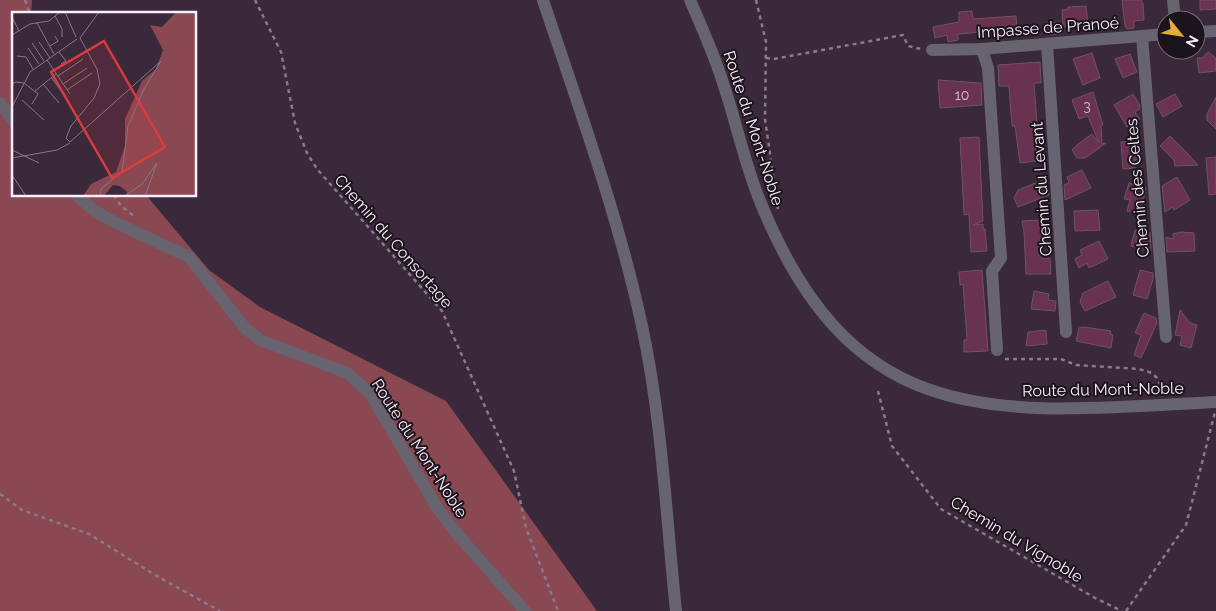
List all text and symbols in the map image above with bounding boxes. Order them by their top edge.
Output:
north arrow [1156,10,1206,60]
inset map [12,12,196,196]
street label: Impasse de Pranoé [976,13,1120,42]
text: N [1183,33,1202,50]
street label: Route du Mont-Noble [720,48,788,208]
house number: 10 [955,87,969,103]
house number: 3 [1083,98,1091,114]
street label: Chemin des Celtes [1122,117,1153,258]
street label: Chemin du Levant [1027,120,1056,257]
street label: Chemin du Consortage [330,171,457,312]
street label: Route du Mont-Noble [368,375,472,521]
street label: Route du Mont-Noble [1022,379,1184,400]
street label: Chemin du Vignoble [947,492,1086,586]

